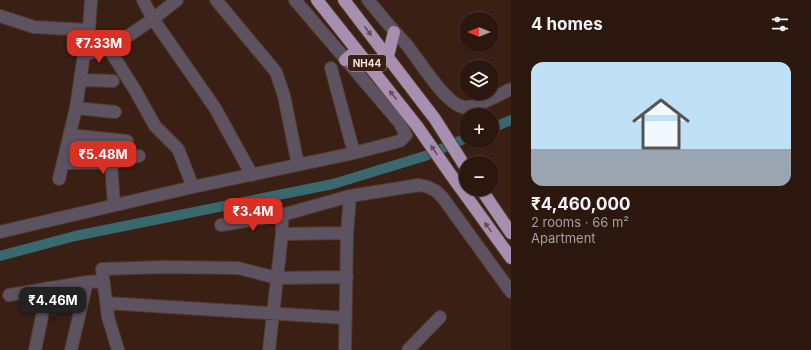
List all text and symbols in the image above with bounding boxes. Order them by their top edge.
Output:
north arrow [459,12,499,52]
map controls [459,12,499,196]
icon: filters [769,13,791,35]
text: 4 homes [531,14,603,34]
one-way arrow [364,25,372,36]
pin: ₹7.33M [66,30,132,64]
text: ₹7.33M [76,35,122,51]
road number: NH44 [348,55,386,71]
button: layers [459,60,499,100]
icon: home [625,88,697,160]
one-way arrow [389,90,398,101]
button: + [459,108,499,148]
pin: ₹5.48M [70,141,136,175]
one-way arrow [430,145,438,156]
text: ₹5.48M [78,146,128,162]
button: − [459,156,499,196]
text: ₹4,460,000 [531,194,630,214]
pin: ₹3.4M [225,198,281,232]
text: ₹3.4M [233,203,273,219]
text: 2 rooms · 66 m² [531,214,629,230]
one-way arrow [484,221,492,232]
text: Apartment [531,230,596,246]
pin: ₹4.46M [20,287,86,321]
text: ₹4.46M [28,292,78,308]

